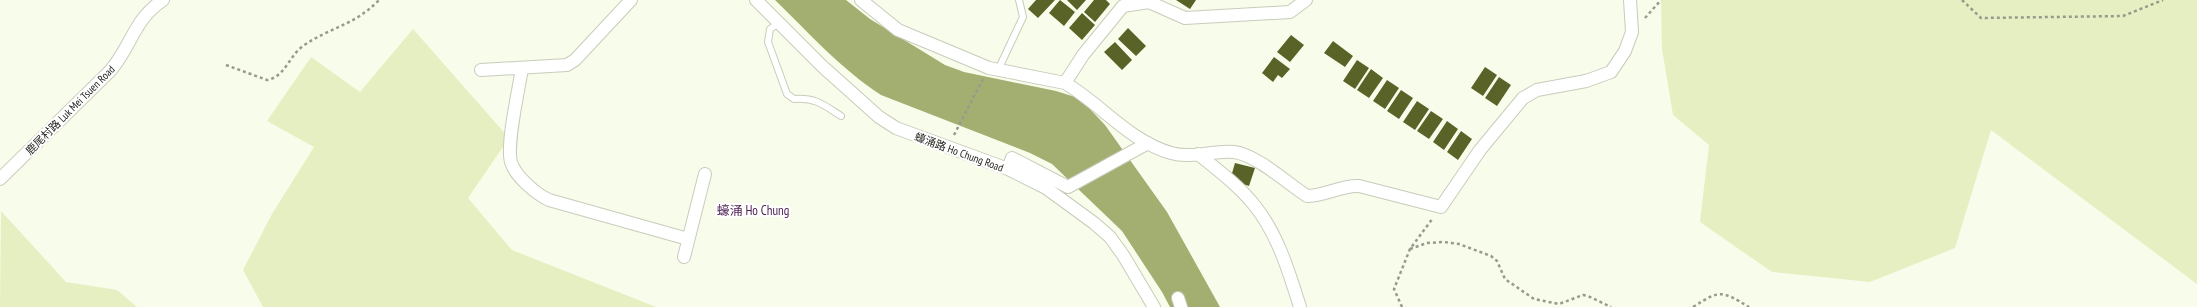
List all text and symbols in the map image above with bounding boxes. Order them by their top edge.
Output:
street label: 鹿尾村路 Luk Mei Tsuen Road [22,62,118,158]
street label: 蠔涌路 Ho Chung Road [913,129,1006,175]
district label: 蠔涌 Ho Chung [717,202,789,219]

